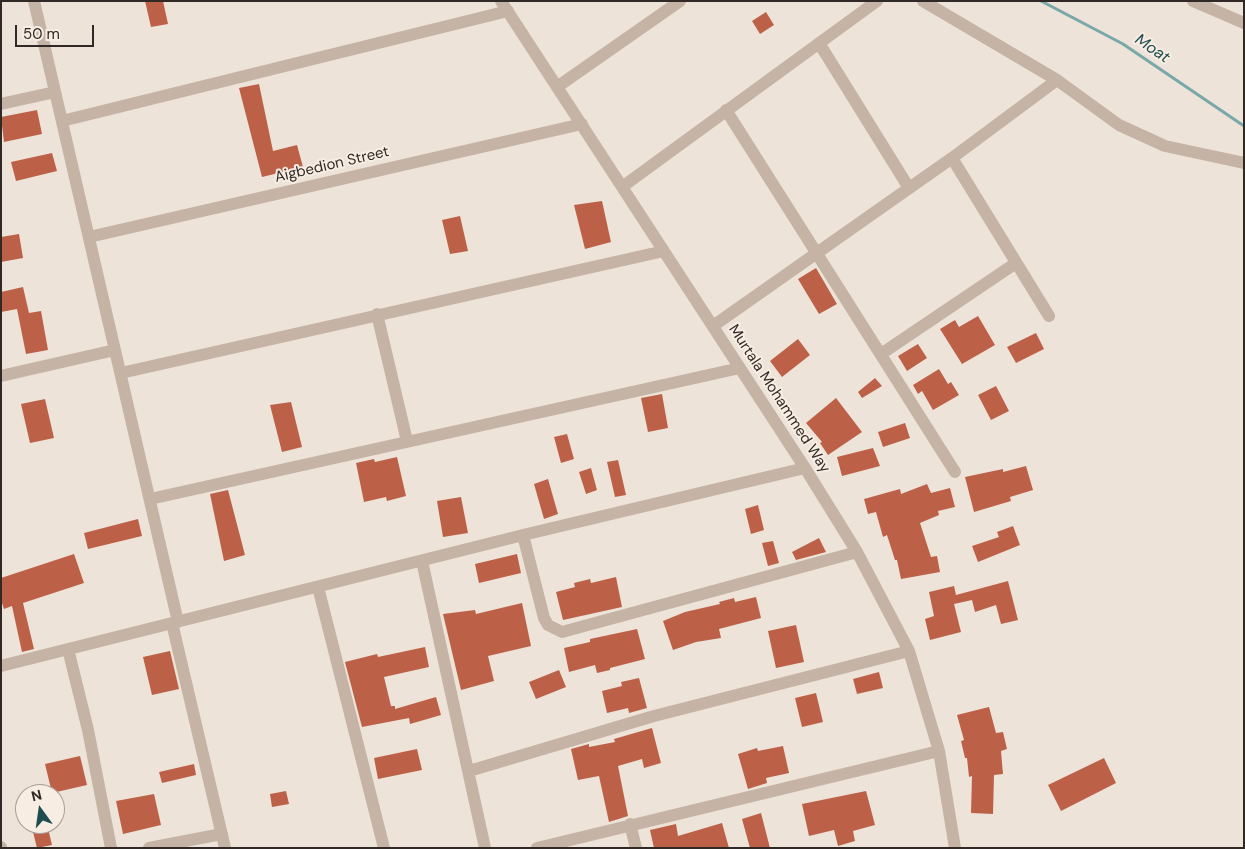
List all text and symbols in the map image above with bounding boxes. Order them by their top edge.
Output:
scale bar [18,15,96,47]
text: 50 m [23,24,60,44]
water label: Moat [1131,30,1173,68]
street label: Aigbedion Street [273,143,391,187]
street label: Murtala Mohammed Way [724,321,834,477]
north arrow [15,784,65,834]
text: N [29,785,44,805]

